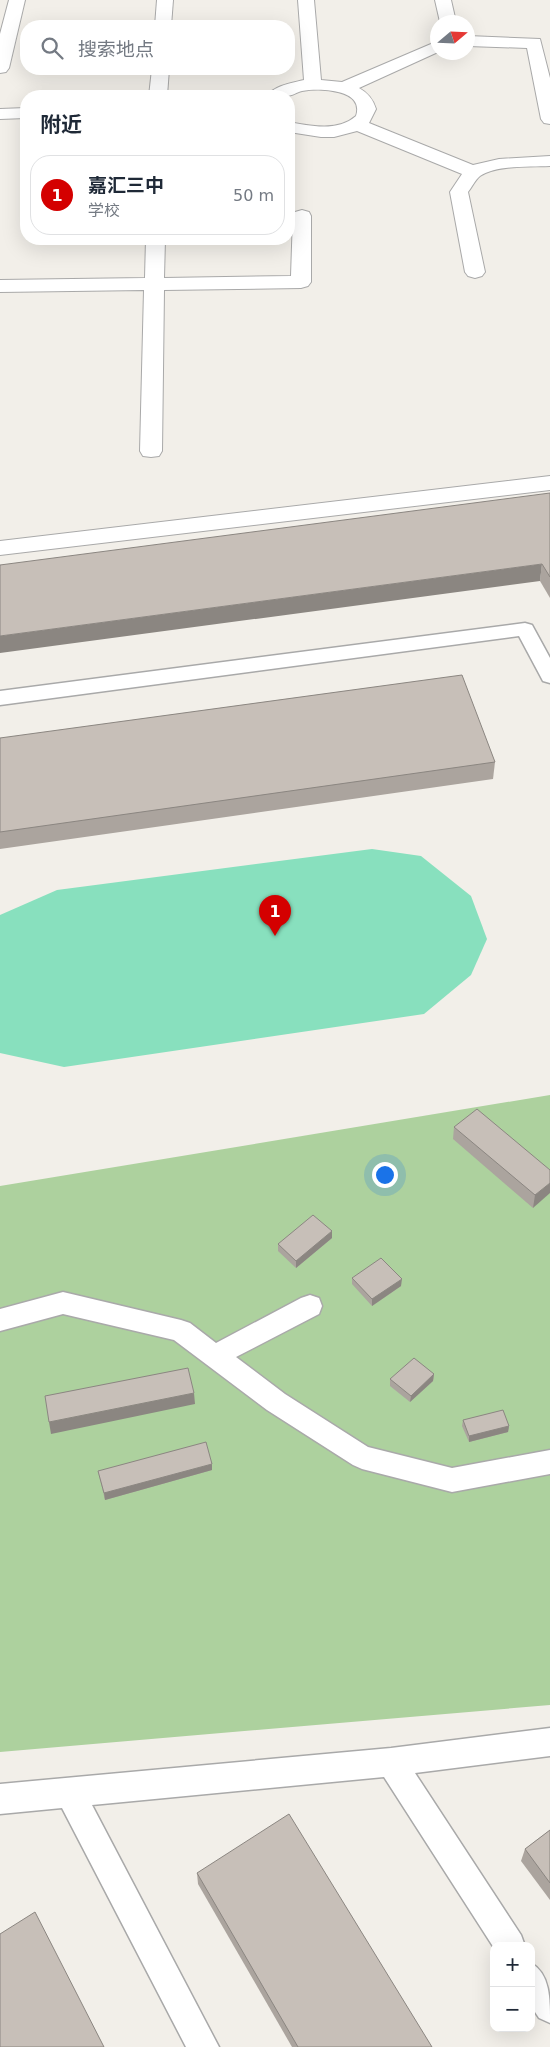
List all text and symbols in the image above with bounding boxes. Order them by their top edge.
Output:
north arrow [430,15,475,60]
search box [20,20,295,75]
icon: search [38,34,66,62]
text: 搜索地点 [78,38,154,60]
text: 附近 [40,113,82,137]
text: 嘉汇三中 [88,174,164,196]
text: 1 [51,186,63,205]
text: 50 m [233,186,274,205]
text: 学校 [88,201,120,220]
pin: 1 [259,895,291,936]
your location [372,1162,398,1188]
map controls [490,1942,535,2032]
button: + [490,1942,535,1987]
button: − [490,1987,535,2032]

